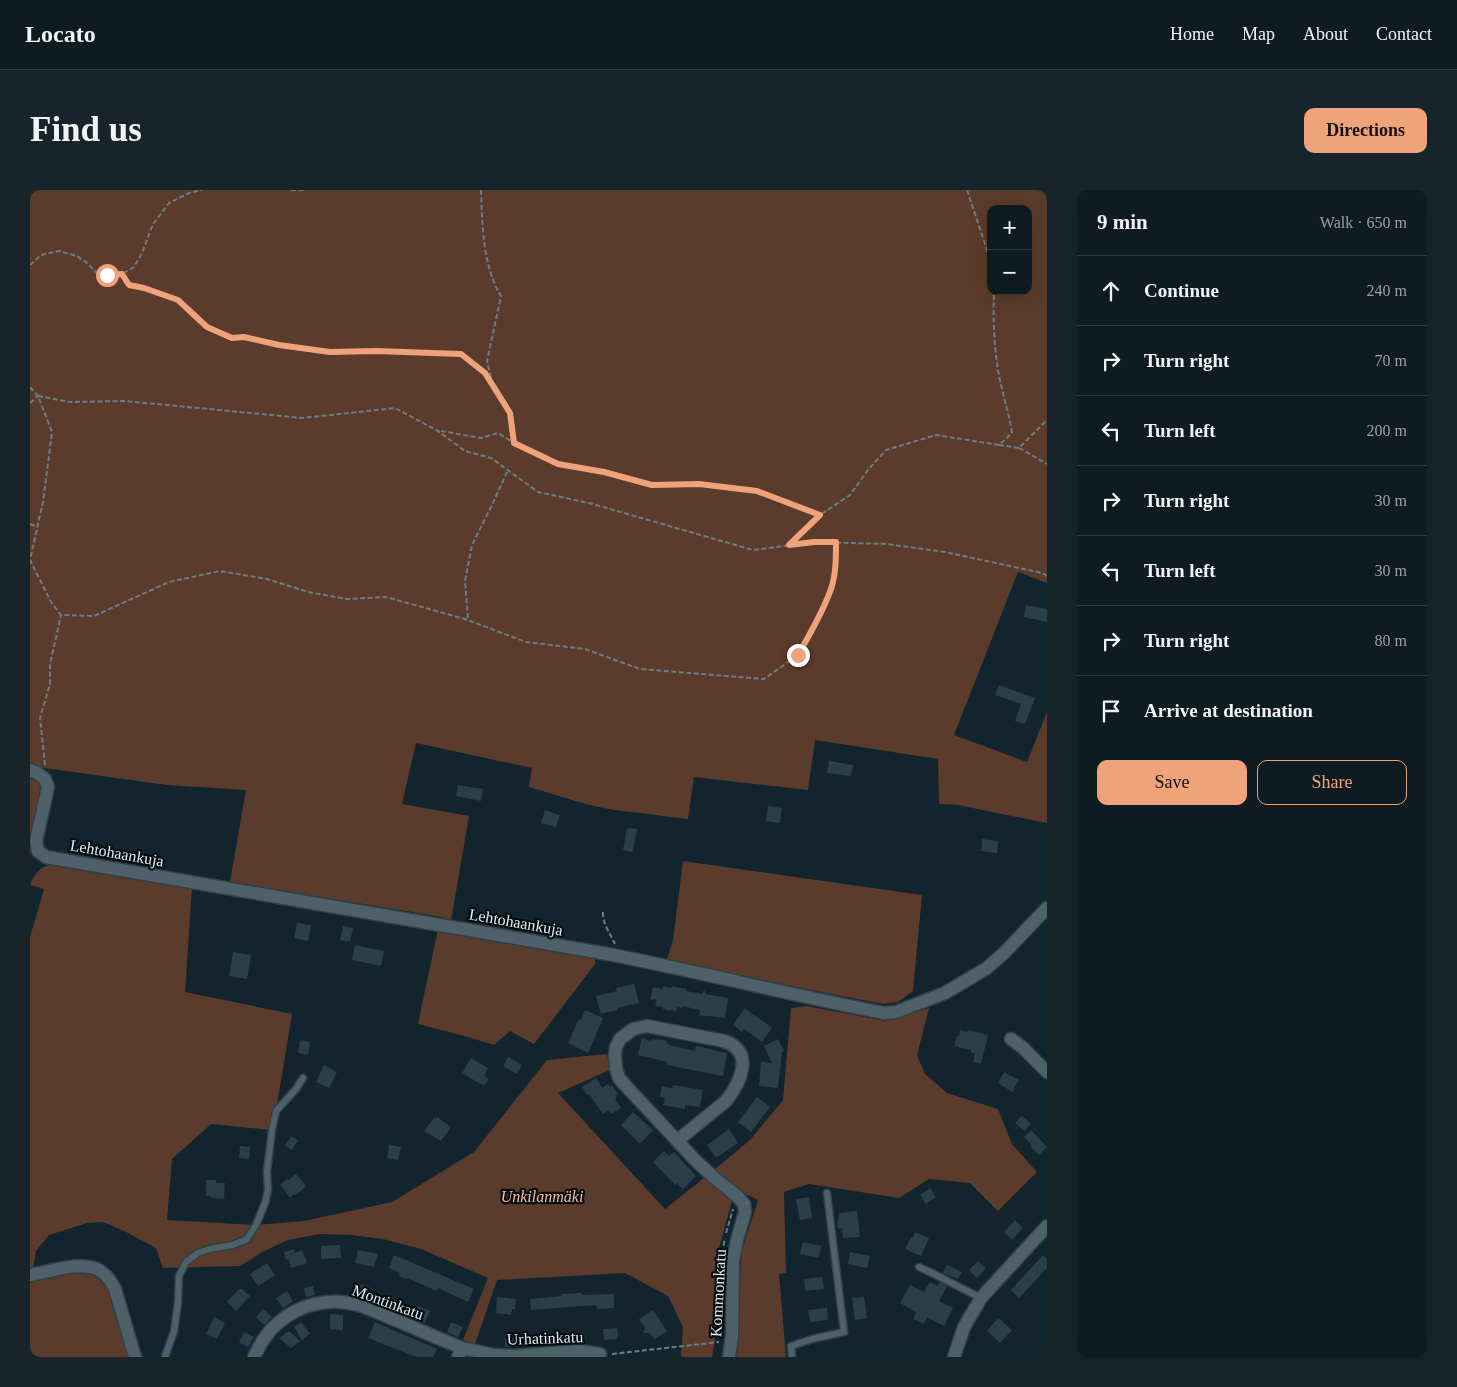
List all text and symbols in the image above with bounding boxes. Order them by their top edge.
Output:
text: Locato [25,21,96,47]
text: Home [1170,24,1214,44]
text: Map [1242,24,1275,44]
text: About [1303,24,1348,44]
text: Contact [1376,24,1432,44]
button: Directions [1304,108,1427,153]
text: Find us [30,110,142,149]
map controls [987,205,1032,295]
button: + [987,205,1032,250]
text: 9 min [1097,210,1148,234]
text: Walk · 650 m [1320,214,1407,231]
button: − [987,250,1032,295]
route start [96,264,119,287]
icon: ahead [1097,277,1125,305]
text: Continue [1144,280,1219,301]
text: 240 m [1367,282,1407,299]
icon: right [1097,347,1125,375]
text: Turn right [1144,350,1229,371]
text: 70 m [1375,352,1407,369]
icon: left [1097,417,1125,445]
text: Turn left [1144,420,1216,441]
text: 200 m [1367,422,1407,439]
icon: right [1097,487,1125,515]
text: Turn right [1144,490,1229,511]
text: 30 m [1375,492,1407,509]
icon: left [1097,557,1125,585]
text: Turn left [1144,560,1216,581]
text: 30 m [1375,562,1407,579]
icon: right [1097,627,1125,655]
text: Turn right [1144,630,1229,651]
text: 80 m [1375,632,1407,649]
route end [787,644,810,667]
icon: arrive [1097,697,1125,725]
text: Arrive at destination [1144,700,1313,721]
button: Save [1097,760,1247,805]
button: Share [1257,760,1407,805]
street label: Lehtohaankuja [69,836,165,871]
street label: Lehtohaankuja [468,905,564,940]
park label: Unkilanmäki [501,1188,583,1205]
street label: Kommonkatu [707,1249,729,1337]
street label: Montinkatu [350,1281,426,1323]
street label: Urhatinkatu [507,1328,583,1348]

